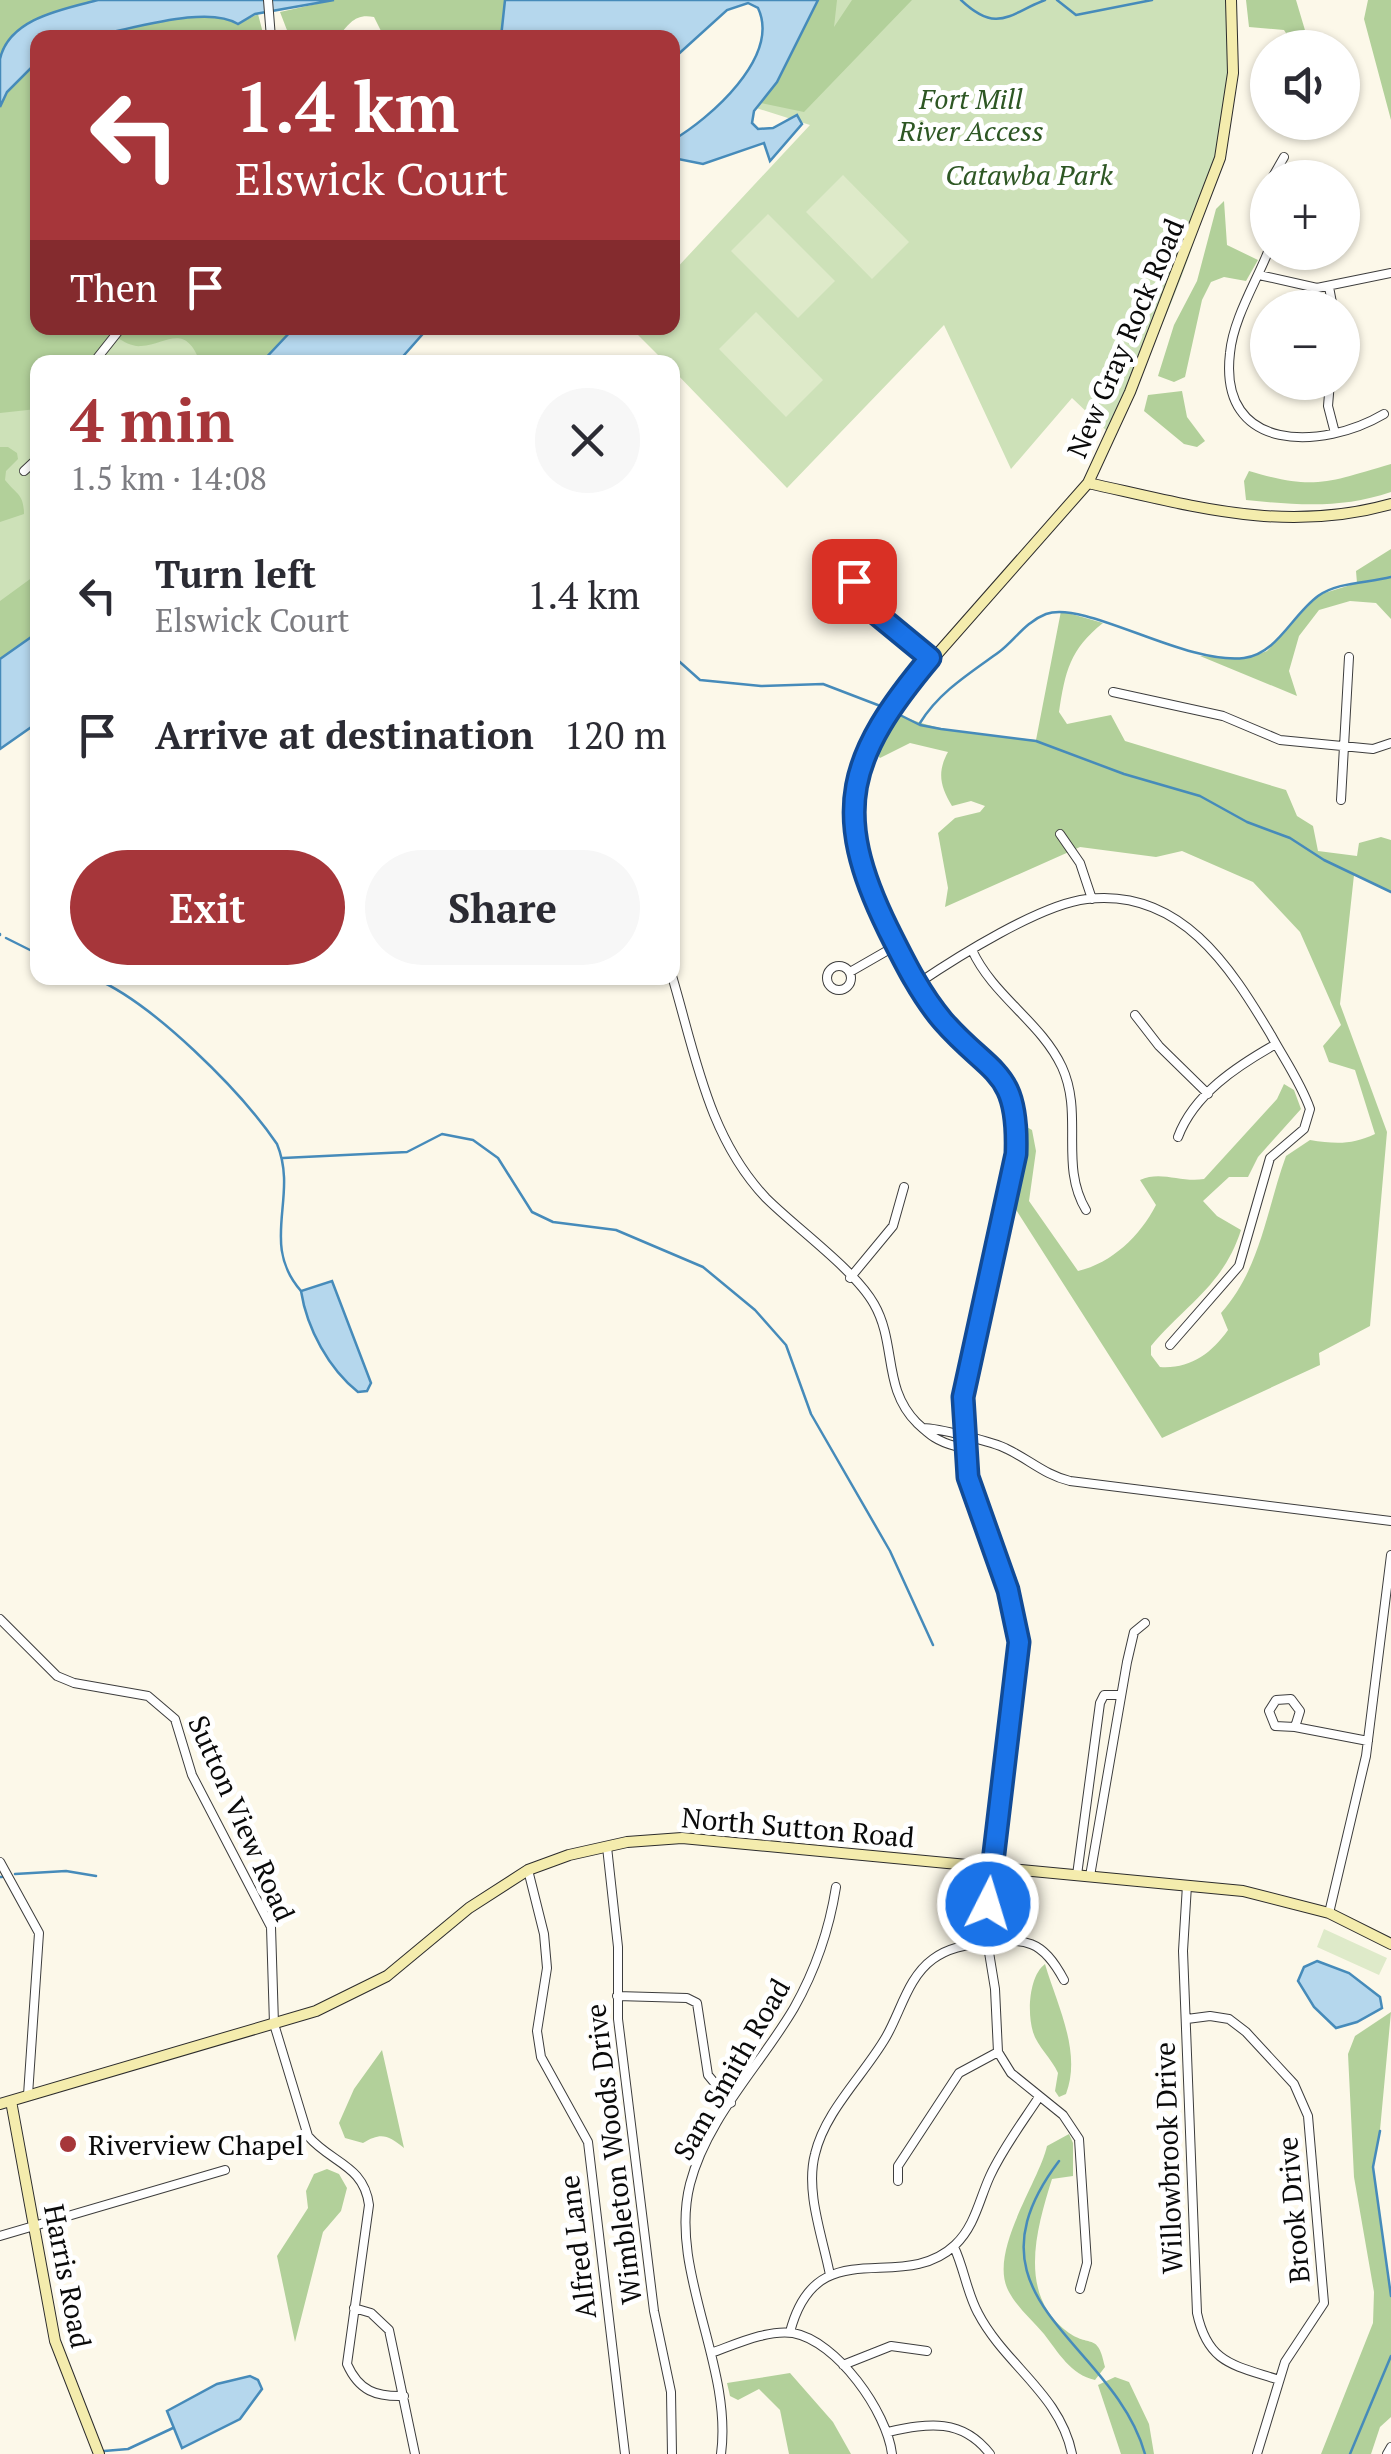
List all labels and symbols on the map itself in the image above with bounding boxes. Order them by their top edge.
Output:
park label: Fort Mill River Access [897,80,1044,149]
park label: Catawba Park [945,156,1113,193]
street label: New Gray Rock Road [1058,213,1192,463]
pin [812,539,897,624]
street label: Sutton View Road [180,1709,304,1927]
street label: North Sutton Road [680,1798,916,1856]
position arrow [936,1852,1040,1956]
street label: Sam Smith Road [664,1971,798,2167]
street label: Wimbleton Woods Drive [576,2002,650,2306]
street label: Willowbrook Drive [1145,2041,1191,2275]
place label: Riverview Chapel [88,2126,304,2163]
marker: Riverview Chapel [57,2133,79,2155]
street label: Brook Drive [1268,2135,1318,2285]
street label: Alfred Lane [550,2173,604,2321]
street label: Harris Road [36,2201,100,2351]

